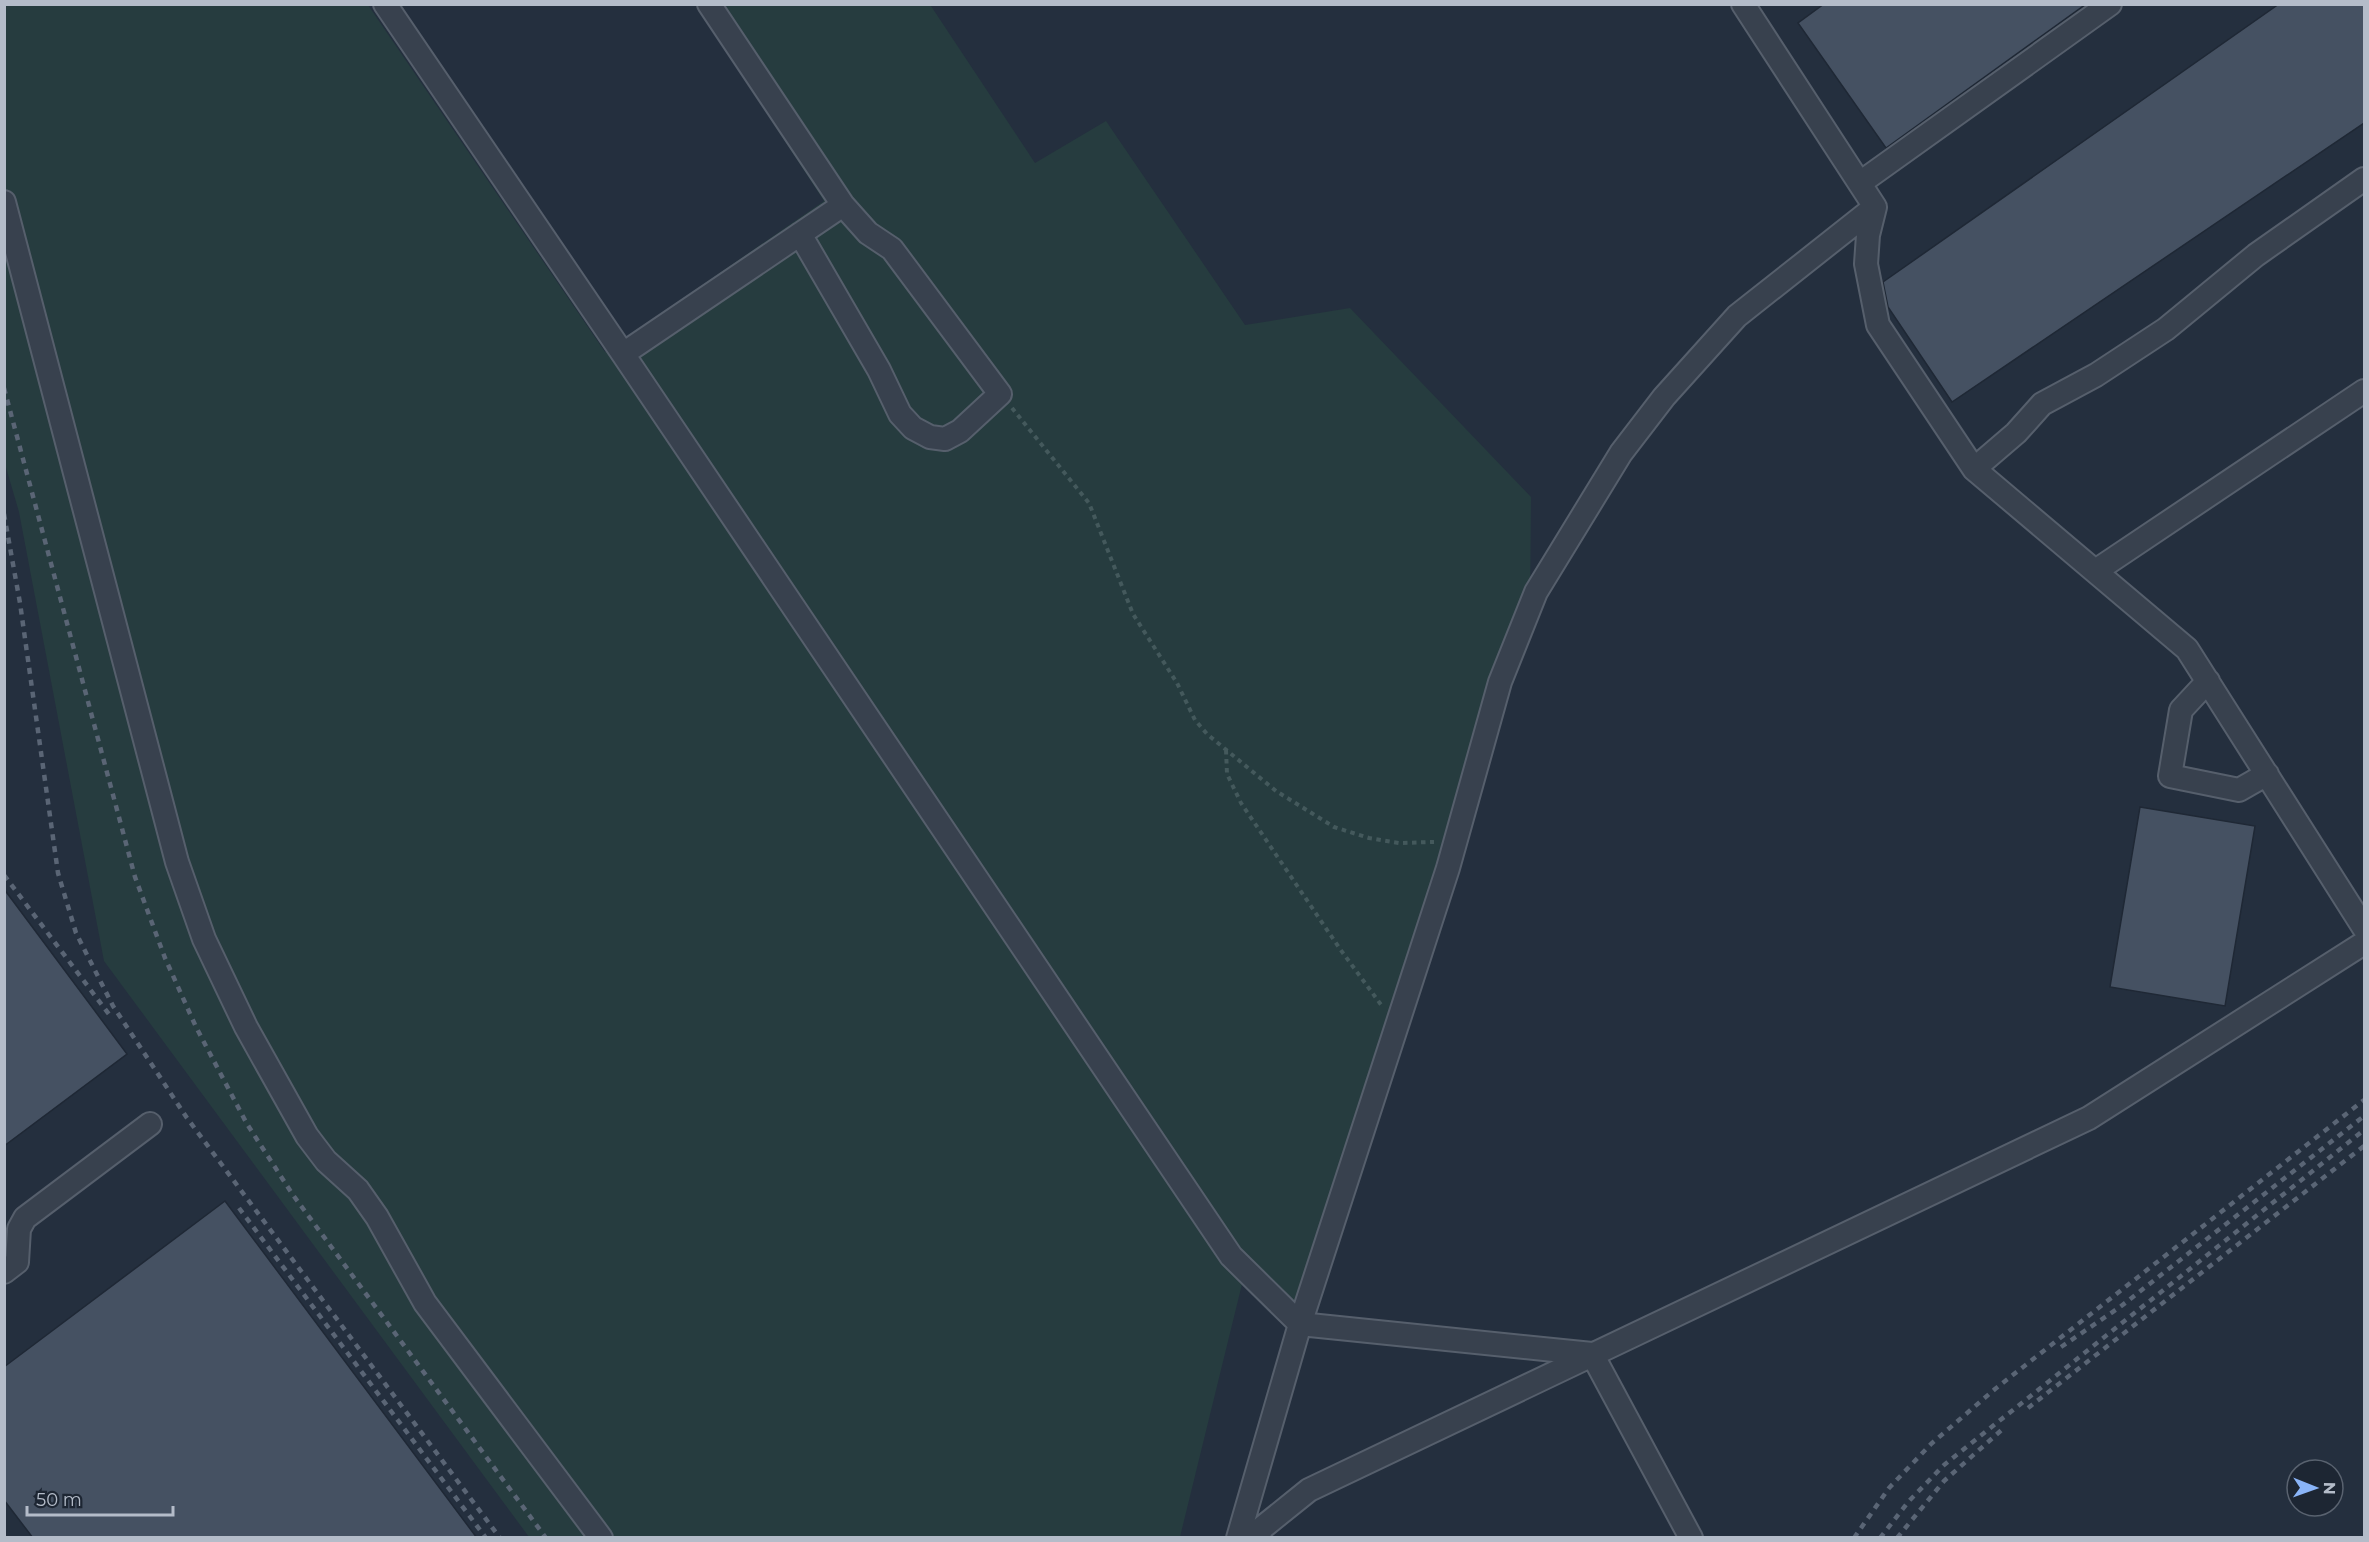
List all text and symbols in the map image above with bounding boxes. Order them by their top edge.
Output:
north arrow [2285,1458,2345,1518]
scale bar [27,1479,172,1517]
text: N [2320,1482,2339,1495]
text: 50 m [36,1489,82,1511]

